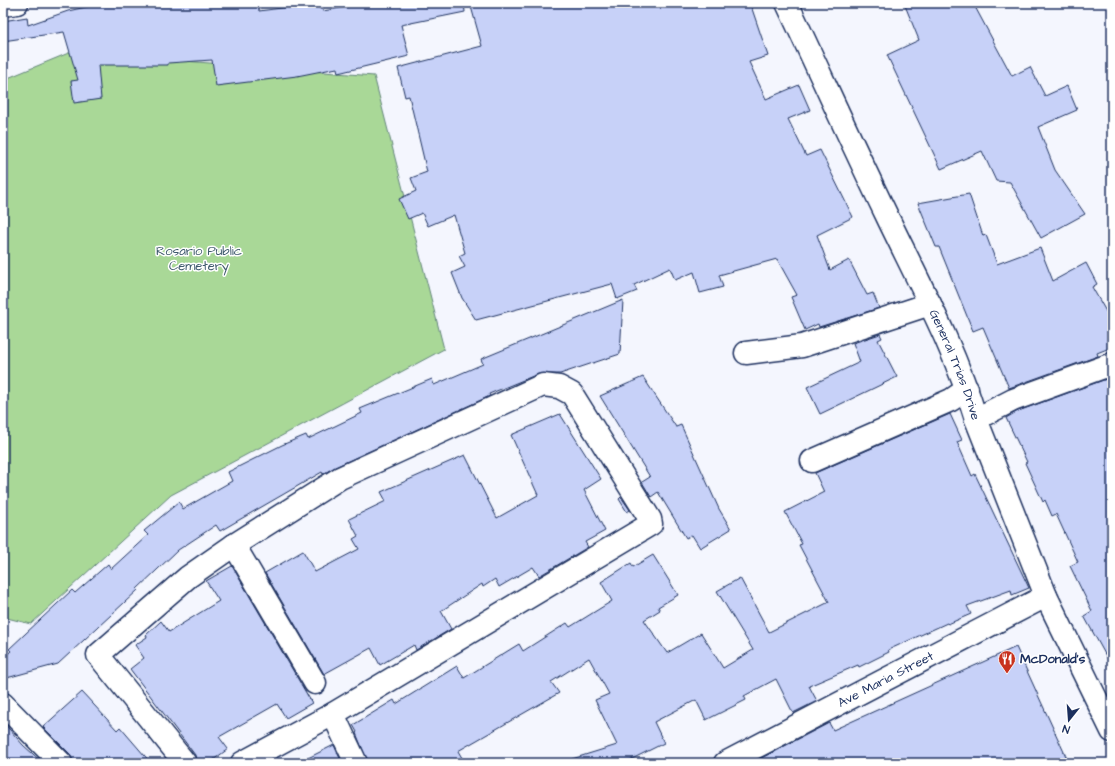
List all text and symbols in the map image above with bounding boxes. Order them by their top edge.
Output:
park label: Rosario Public Cemetery [156,242,242,276]
street label: General Trias Drive [925,306,985,422]
street label: Ave Maria Street [834,647,937,712]
restaurant icon: McDonald's [997,649,1017,674]
place label: McDonald's [1020,650,1086,668]
north arrow [1049,700,1089,740]
text: N [1061,721,1072,737]

